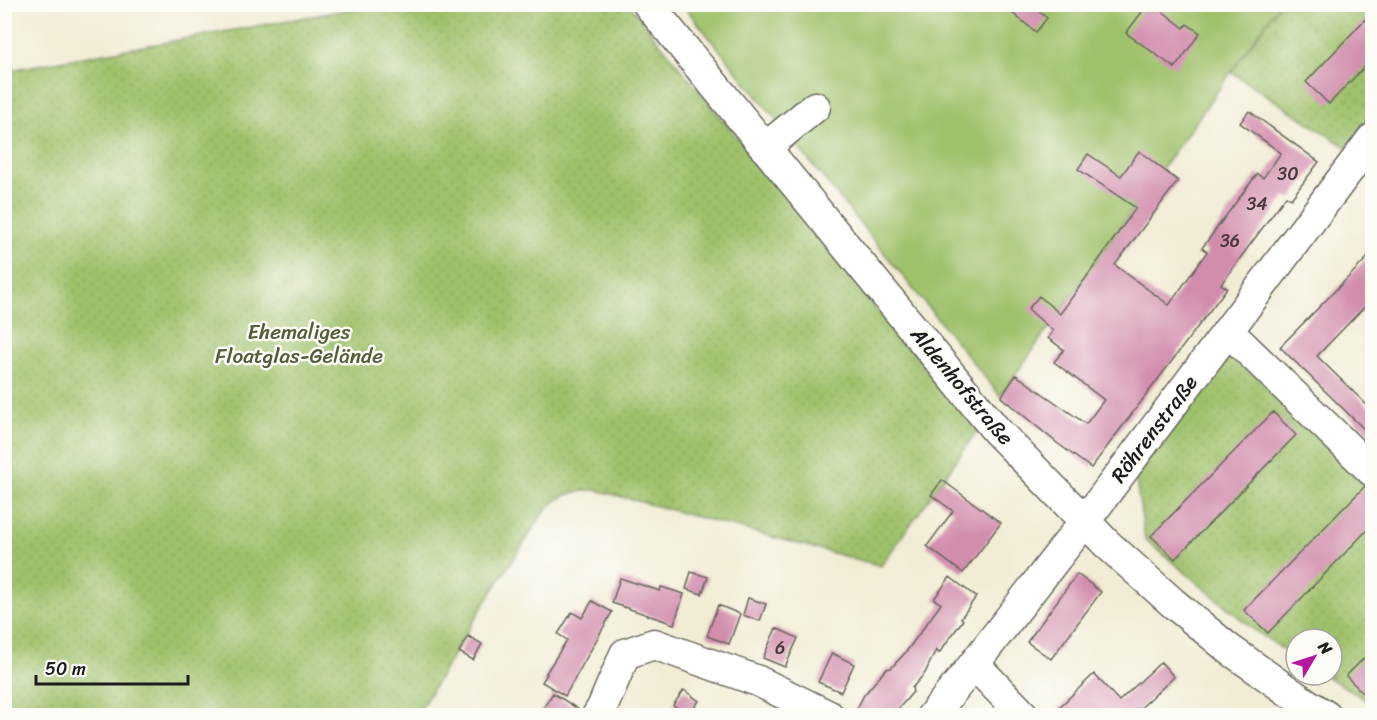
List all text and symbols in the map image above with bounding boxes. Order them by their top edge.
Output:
house number: 30 [1277,158,1299,190]
house number: 34 [1246,188,1268,220]
house number: 36 [1220,225,1240,257]
park label: Ehemaliges Floatglas-Gelände [215,313,383,375]
street label: Aldenhofstraße [900,317,1024,454]
street label: Röhrenstraße [1100,367,1208,491]
north arrow [1284,627,1344,687]
house number: 6 [775,632,785,664]
text: N [1310,634,1341,662]
scale bar [36,648,188,686]
text: 50 m [45,653,86,685]

